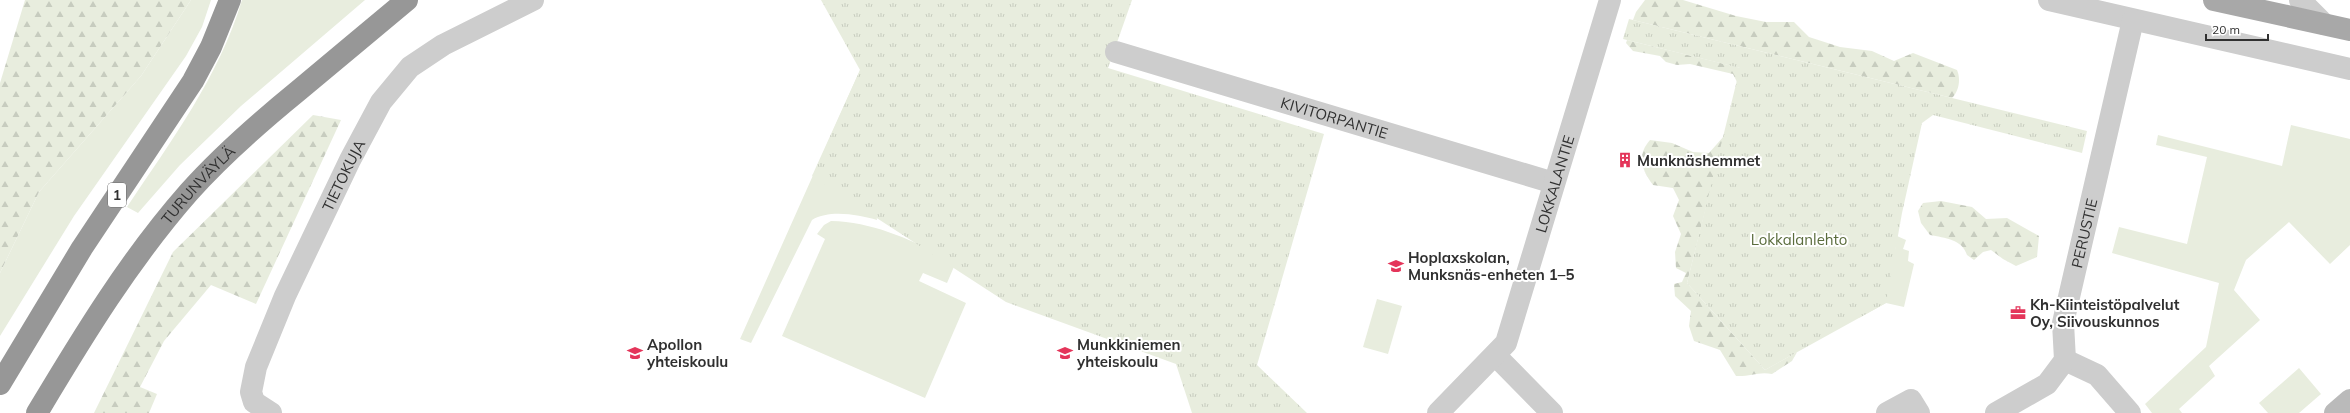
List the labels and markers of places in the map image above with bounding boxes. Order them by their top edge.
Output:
building icon: Munknäshemmet [1616,151,1634,169]
place label: Munknäshemmet [1637,151,1761,170]
place label: Hoplaxskolan, Munksnäs-enheten 1–5 [1408,248,1574,284]
school or university icon: Hoplaxskolan, Munksnäs-enheten 1–5 [1387,257,1405,275]
place label: Kh-Kiinteistöpalvelut Oy, Siivouskunnos [2030,295,2180,331]
office icon: Kh-Kiinteistöpalvelut Oy, Siivouskunnos [2009,304,2027,322]
place label: Apollon yhteiskoulu [646,335,728,371]
place label: Munkkiniemen yhteiskoulu [1076,335,1180,371]
school or university icon: Apollon yhteiskoulu [626,344,644,362]
school or university icon: Munkkiniemen yhteiskoulu [1056,344,1074,362]

